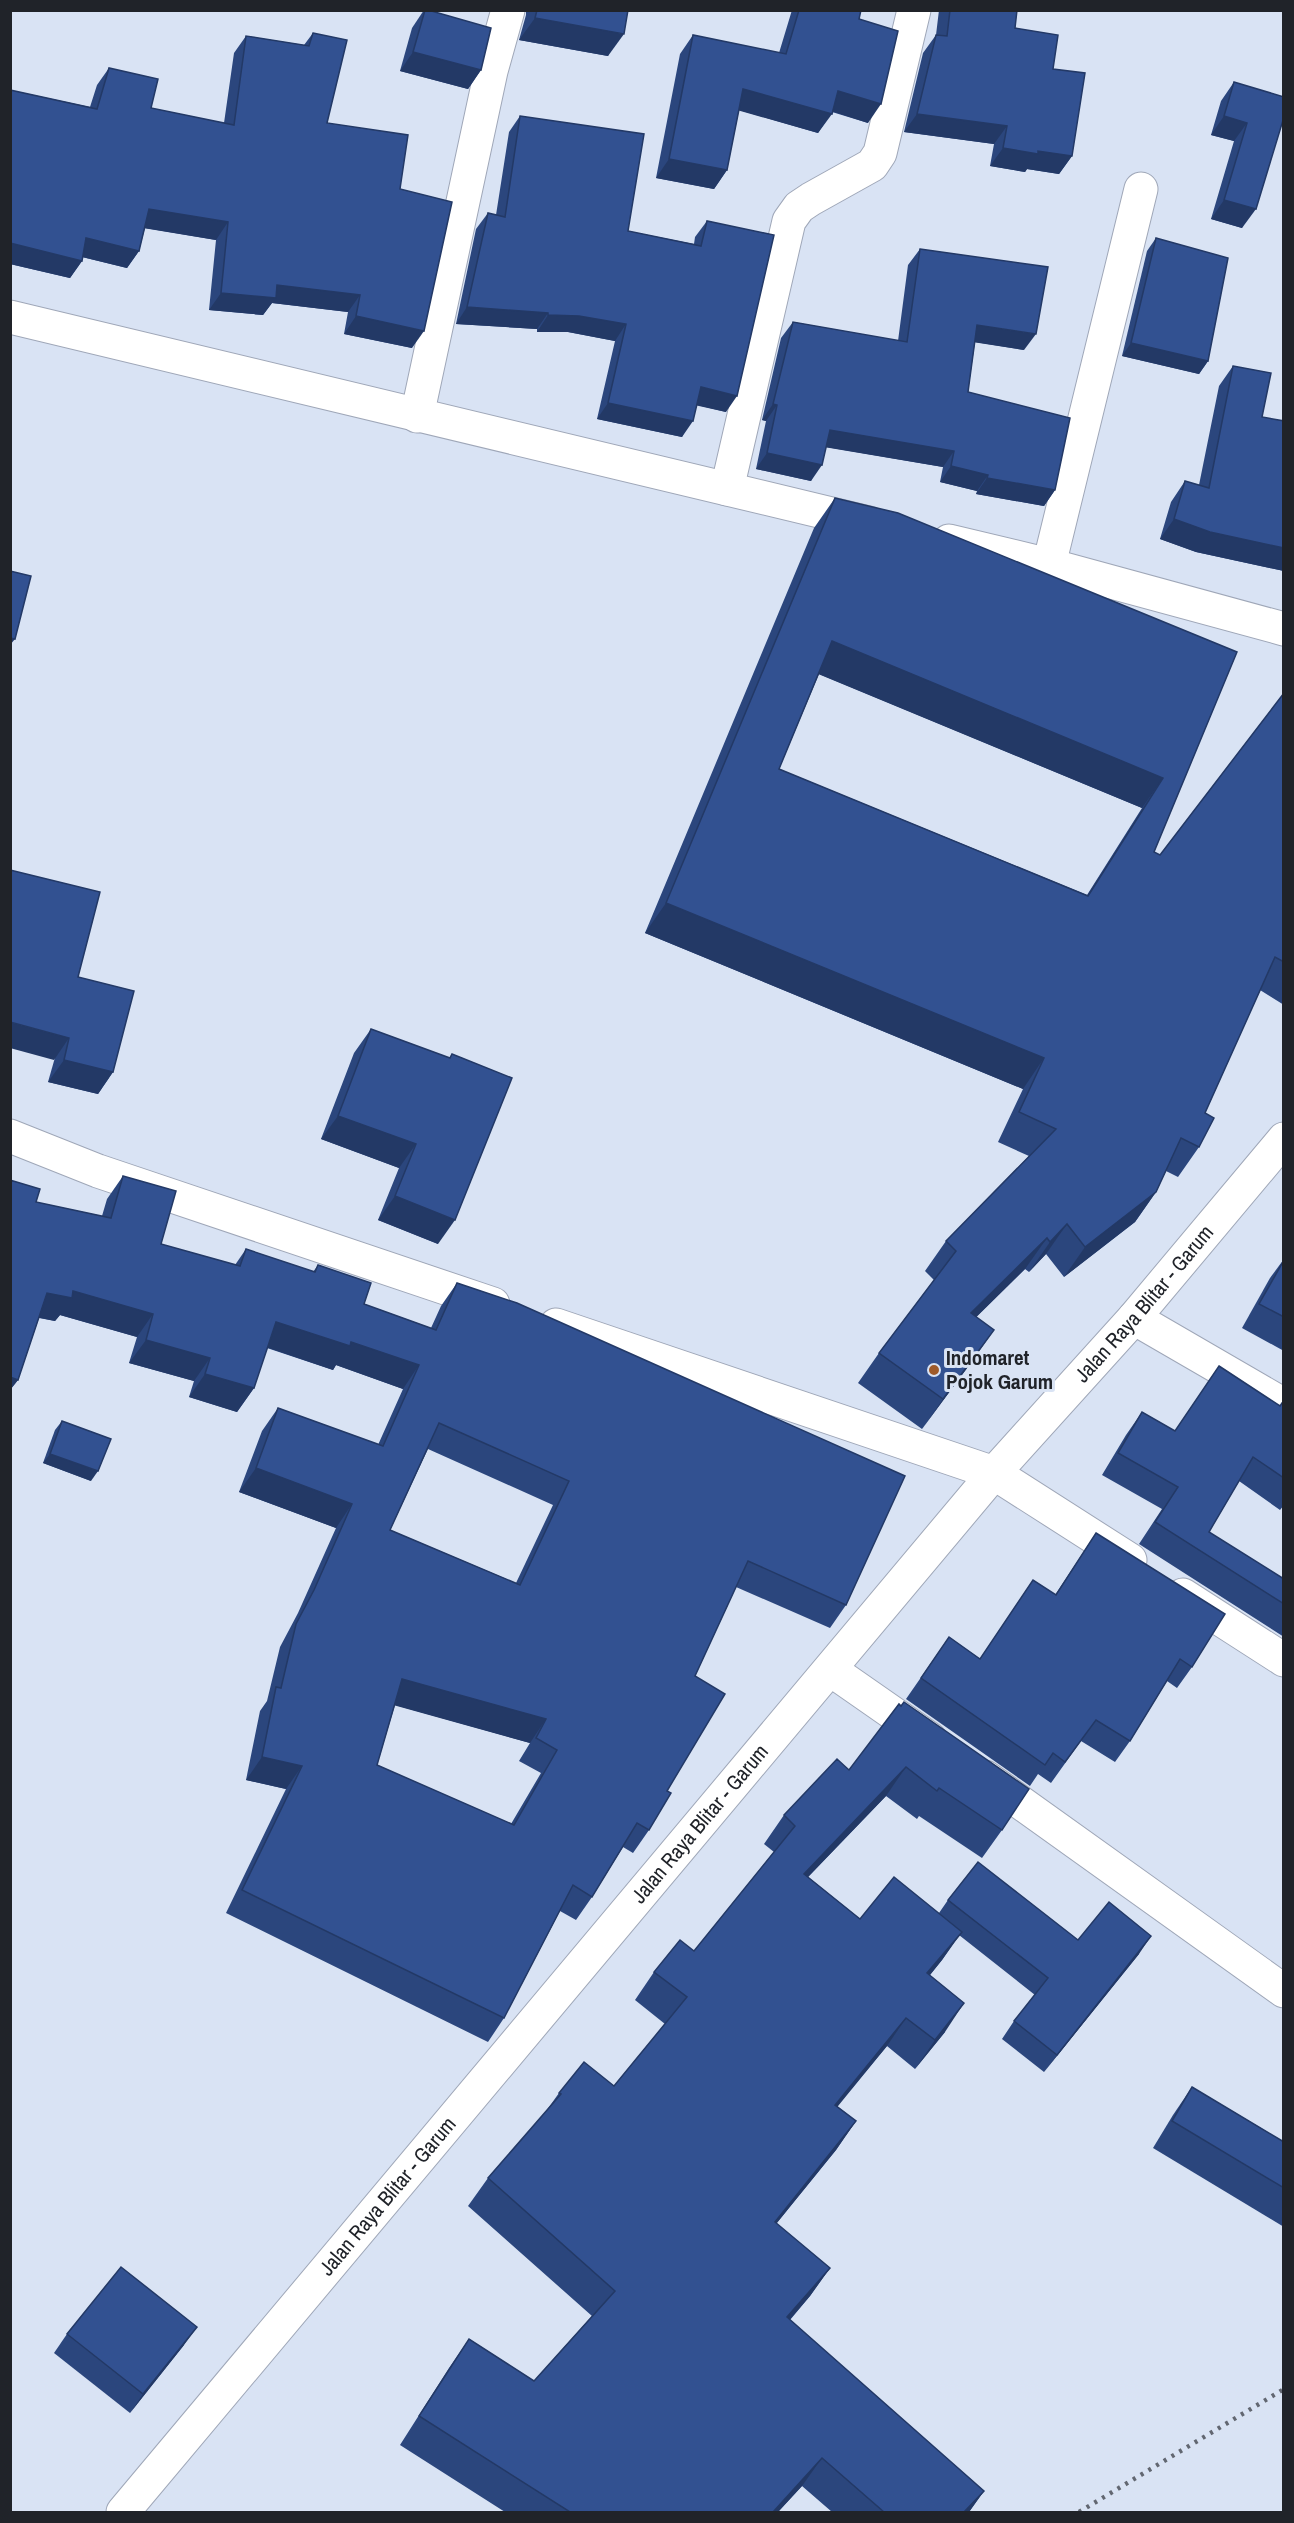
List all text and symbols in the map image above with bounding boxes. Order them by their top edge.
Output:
street label: Jalan Raya Blitar - Garum [1068,1219,1220,1388]
place label: Indomaret Pojok Garum [946,1343,1053,1396]
marker: Indomaret Pojok Garum [927,1363,941,1377]
street label: Jalan Raya Blitar - Garum [624,1738,775,1909]
street label: Jalan Raya Blitar - Garum [312,2110,462,2282]

